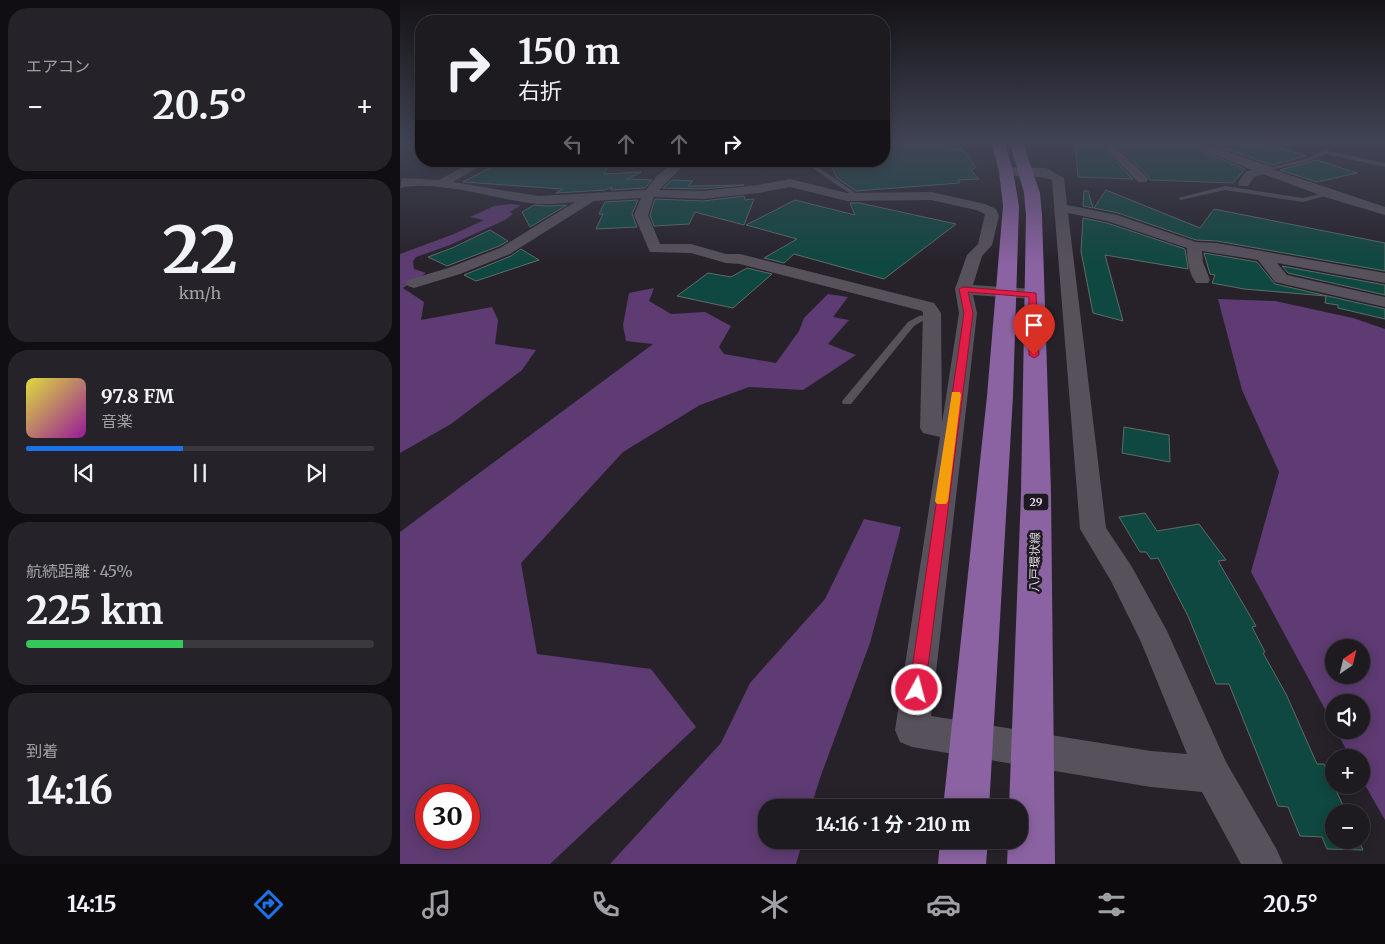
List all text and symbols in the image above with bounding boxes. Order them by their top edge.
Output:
text: 150 m [518,30,620,74]
icon: right [435,35,500,100]
text: エアコン [26,56,90,76]
text: 右折 [518,77,562,105]
text: 20.5° [153,82,247,129]
text: − [26,88,45,124]
text: + [355,88,374,124]
icon: left [559,130,587,158]
icon: ahead [612,130,640,158]
icon: ahead [665,130,693,158]
icon: right [718,130,746,158]
text: 22 [162,209,238,291]
text: km/h [179,283,221,303]
pin [1013,304,1055,355]
icon: arrive [1020,311,1048,339]
text: 97.8 FM [101,384,174,408]
text: 音楽 [101,411,133,431]
icon: previous [70,459,98,487]
icon: pause [186,459,214,487]
icon: next [302,459,330,487]
road number: 29 [1024,494,1048,511]
street label: 八戸環状線 [1026,532,1043,592]
text: 航続距離 · 45% [26,561,133,581]
text: 225 km [26,587,163,634]
north arrow [1325,639,1370,684]
map controls [1325,639,1370,849]
position arrow [890,663,942,715]
button: sound [1325,694,1370,739]
text: 到着 [26,741,58,761]
button: + [1325,749,1370,794]
text: 14:16 [26,767,113,814]
speed limit sign: 30 [415,784,480,849]
button: − [1325,804,1370,849]
text: 14:16 · 1 分 · 210 m [816,812,970,836]
icon: directions [251,887,286,922]
icon: music [419,887,454,922]
icon: phone [588,887,623,922]
icon: climate [757,887,792,922]
icon: car [926,887,961,922]
icon: filters [1094,887,1129,922]
text: 14:15 [67,890,117,918]
text: 20.5° [1263,890,1318,918]

